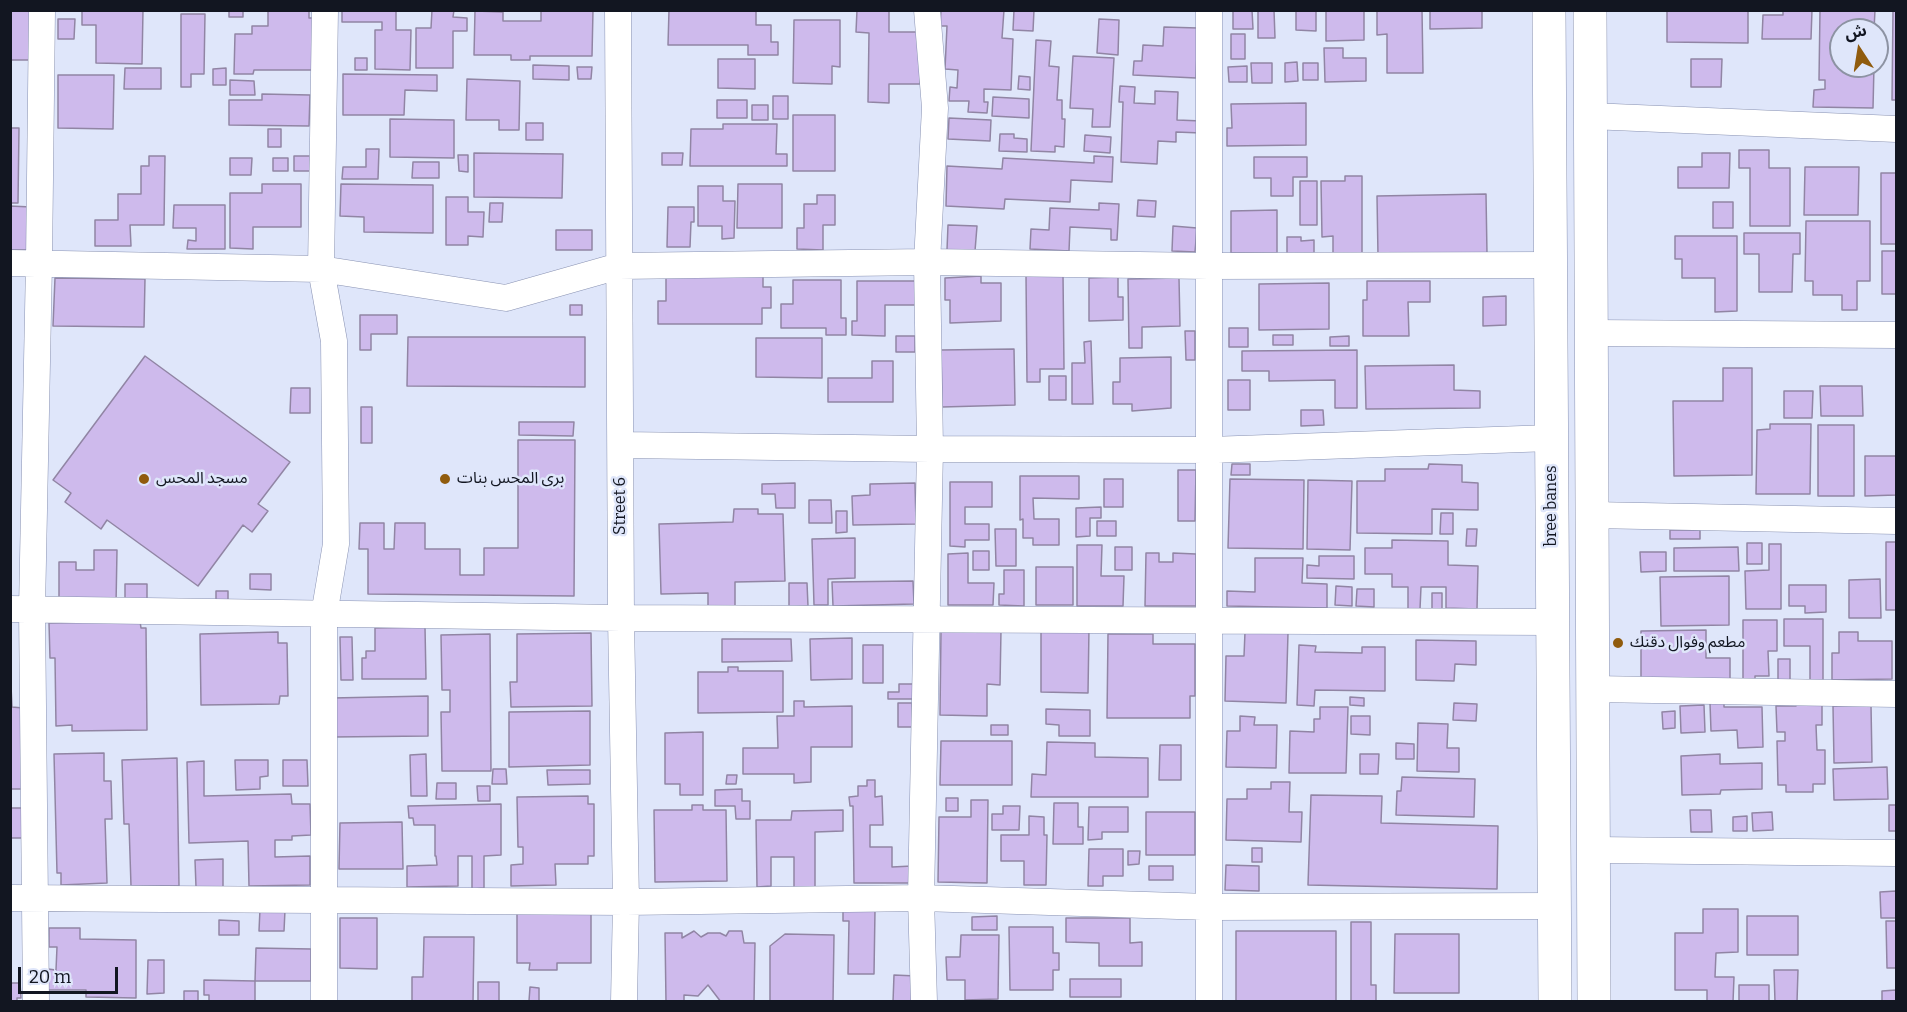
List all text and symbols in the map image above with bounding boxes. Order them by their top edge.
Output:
north arrow [1829,18,1889,78]
text: ش [1843,20,1868,43]
street label: bree banes [1542,465,1562,547]
place label: مسجد المحس [156,469,248,489]
place label: برى المحس بنات [457,469,564,489]
marker: مسجد المحس [137,472,151,486]
marker: برى المحس بنات [438,472,452,486]
street label: Street 6 [611,477,631,535]
place label: مطعم وفوال دقنك [1630,633,1745,653]
marker: مطعم وفوال دقنك [1611,636,1625,650]
scale bar [21,955,122,993]
text: 20 m [29,966,71,988]

